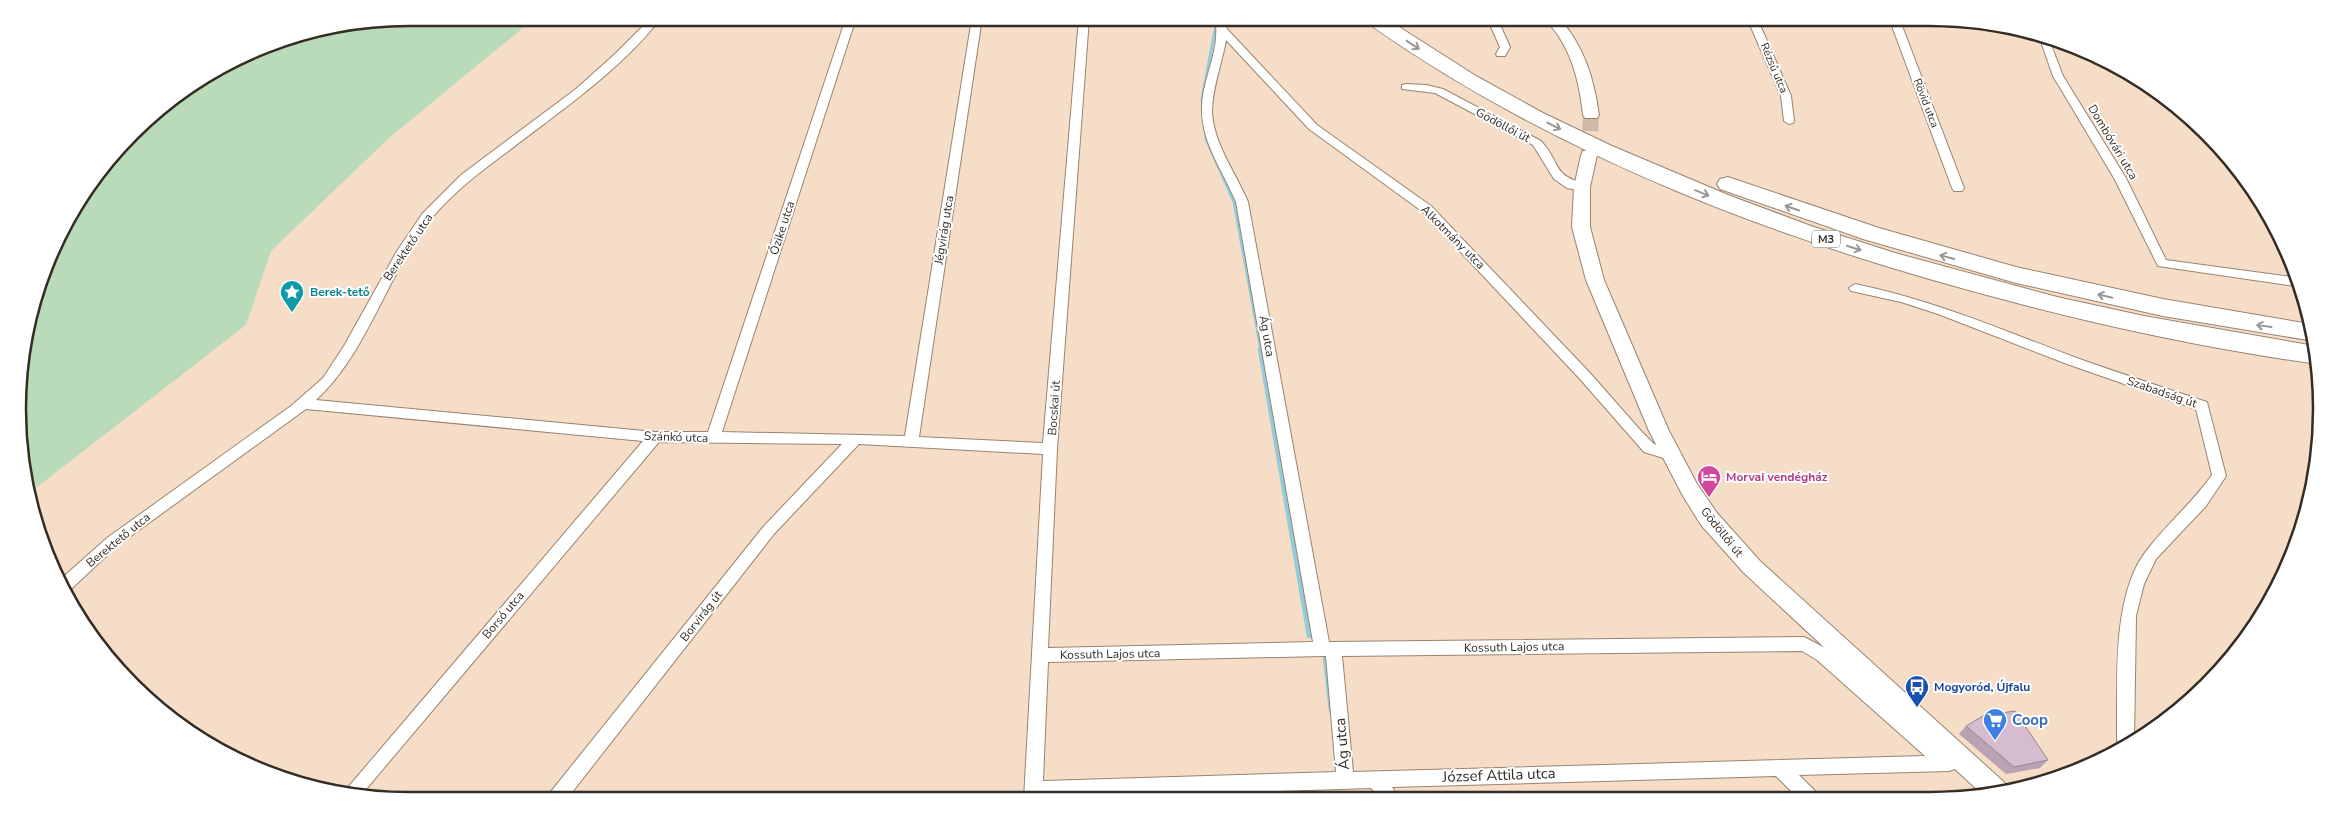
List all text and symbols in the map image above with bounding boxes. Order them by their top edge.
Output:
one-way arrow [1405,41,1419,51]
street label: Rézsű utca [1757,41,1791,96]
street label: Rövid utca [1910,76,1942,130]
street label: Dombóvári utca [2084,102,2142,182]
street label: Gödöllői út [1473,104,1534,146]
one-way arrow [1546,121,1561,131]
one-way arrow [1693,189,1709,198]
street label: Jégvirág utca [930,194,957,267]
street label: Őzike utca [766,199,798,257]
street label: Alkotmány utca [1418,202,1488,272]
one-way arrow [1785,203,1800,212]
street label: Berektető utca [380,210,436,284]
road number: M3 [1812,230,1840,248]
one-way arrow [1846,244,1862,254]
one-way arrow [1939,252,1955,261]
place icon: Berek-tető [279,279,305,313]
place label: Berek-tető [310,284,370,300]
one-way arrow [2097,291,2113,300]
street label: Ág utca [1256,314,1278,358]
one-way arrow [2257,321,2273,331]
street label: Szabadság út [2125,373,2200,412]
street label: Bocskai út [1044,379,1064,436]
street label: Szánkó utca [644,428,708,446]
hotel icon: Morvai vendégház [1696,464,1722,498]
place label: Morvai vendégház [1726,469,1828,485]
street label: Gödöllői út [1697,504,1747,561]
street label: Berektető utca [83,509,153,571]
street label: Borvirág út [676,587,726,645]
street label: Borsó utca [478,588,528,642]
street label: Kossuth Lajos utca [1464,638,1564,656]
street label: Kossuth Lajos utca [1060,645,1160,663]
bus stop icon: Mogyoród, Újfalu [1904,674,1930,708]
place label: Mogyoród, Újfalu [1934,679,2030,695]
supermarket icon: Coop [1982,707,2008,741]
place label: Coop [2012,710,2048,730]
street label: Ág utca [1330,717,1354,771]
street label: József Attila utca [1441,763,1556,787]

